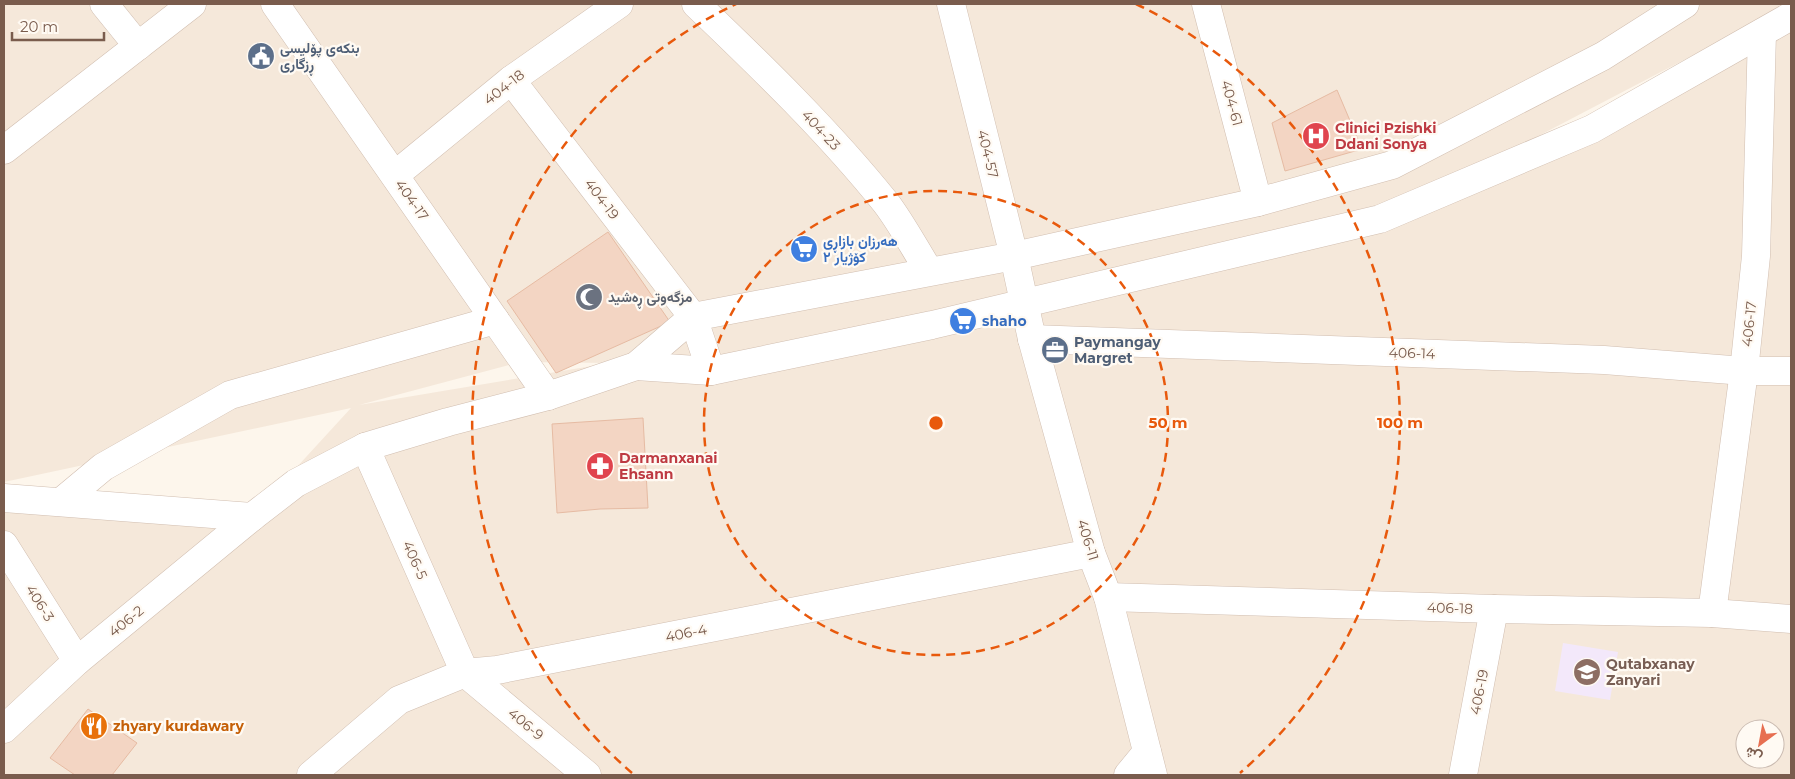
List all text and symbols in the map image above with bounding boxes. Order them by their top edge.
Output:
scale bar [12,10,105,42]
text: 20 m [20,17,58,36]
place label: بنکەی پۆلیسی ڕزگاری [280,39,360,76]
public building icon: بنکەی پۆلیسی ڕزگاری [246,41,276,71]
street label: 404-18 [480,65,528,109]
street label: 404-61 [1217,78,1247,128]
street label: 404-23 [798,106,844,154]
place label: Clinici Pzishki Ddani Sonya [1335,119,1436,153]
hospital icon: Clinici Pzishki Ddani Sonya [1301,121,1331,151]
street label: 404-57 [973,128,1003,180]
street label: 404-19 [581,175,623,223]
street label: 404-17 [391,176,433,224]
place label: هەرزان بازاڕی کۆژیار ٢ [823,232,898,266]
supermarket icon: هەرزان بازاڕی کۆژیار ٢ [789,234,819,264]
mosque icon: مزگەوتی ڕەشید [574,282,604,312]
place label: مزگەوتی ڕەشید [608,288,693,309]
street label: 406-17 [1738,300,1760,348]
supermarket icon: shaho [948,306,978,336]
place label: shaho [982,312,1027,330]
place label: Paymangay Margret [1074,333,1161,367]
office icon: Paymangay Margret [1040,335,1070,365]
street label: 406-14 [1388,343,1436,363]
text: 50 m [1148,413,1188,432]
text: 100 m [1377,413,1423,432]
centre of rings [927,414,945,432]
place label: Darmanxanai Ehsann [619,449,718,483]
pharmacy icon: Darmanxanai Ehsann [585,451,615,481]
street label: 406-11 [1073,517,1103,563]
street label: 406-5 [399,538,431,582]
street label: 406-3 [22,581,58,625]
street label: 406-18 [1427,598,1473,618]
street label: 406-2 [105,601,147,641]
street label: 406-4 [664,620,709,646]
place label: Qutabxanay Zanyari [1606,655,1695,689]
school or university icon: Qutabxanay Zanyari [1572,657,1602,687]
street label: 406-19 [1466,668,1492,716]
street label: 406-9 [505,704,547,744]
restaurant icon: zhyary kurdawary [79,711,109,741]
place label: zhyary kurdawary [113,717,244,735]
north arrow [1735,719,1785,769]
text: ش [1741,743,1765,767]

